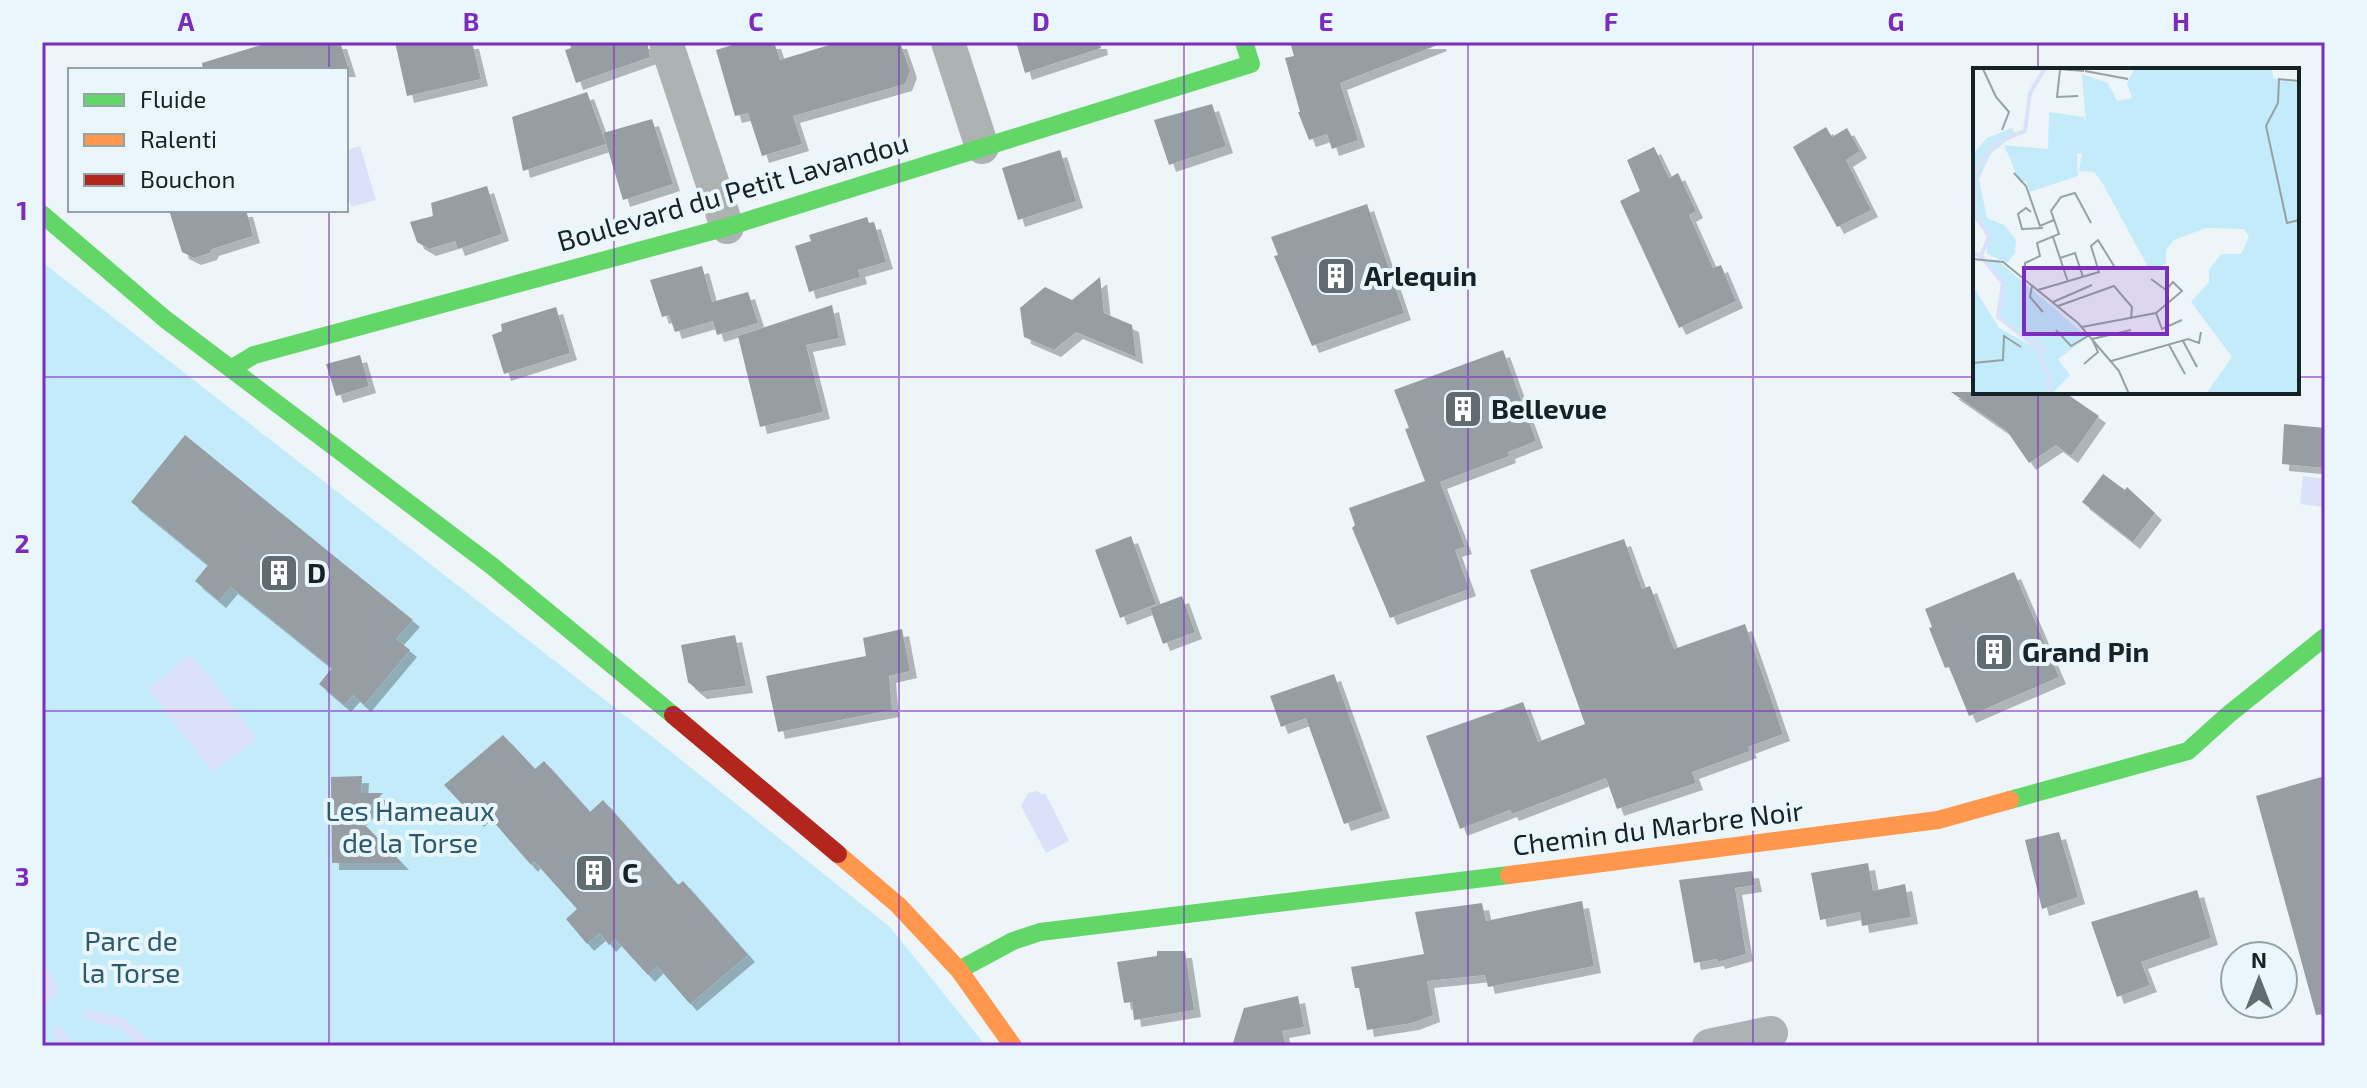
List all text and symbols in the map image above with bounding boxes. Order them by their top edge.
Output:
text: A [178,5,195,36]
text: B [463,5,479,36]
text: C [748,5,764,36]
text: D [1032,5,1050,36]
text: E [1318,5,1334,36]
text: F [1604,5,1618,36]
text: G [1888,5,1904,36]
text: H [2172,5,2190,36]
legend [68,68,348,212]
inset map [1973,68,2299,394]
text: Fluide [140,84,206,113]
text: Ralenti [140,124,217,153]
street label: Boulevard du Petit Lavandou [553,125,912,258]
text: Bouchon [140,164,235,193]
text: 1 [16,194,28,225]
building icon: Arlequin [1315,255,1357,297]
place label: Arlequin [1364,258,1477,292]
building icon: Bellevue [1442,388,1484,430]
place label: Bellevue [1491,391,1607,425]
text: 2 [14,527,30,558]
building icon: D [258,552,300,594]
place label: D [307,555,326,589]
building icon: Grand Pin [1973,631,2015,673]
place label: Grand Pin [2022,634,2149,668]
street label: Chemin du Marbre Noir [1511,792,1805,862]
park label: Les Hameaux de la Torse [325,793,495,859]
building icon: C [573,852,615,894]
place label: C [622,855,638,889]
text: 3 [15,860,29,891]
park label: Parc de la Torse [82,923,180,989]
north arrow [2219,940,2299,1020]
text: N [2251,946,2267,972]

